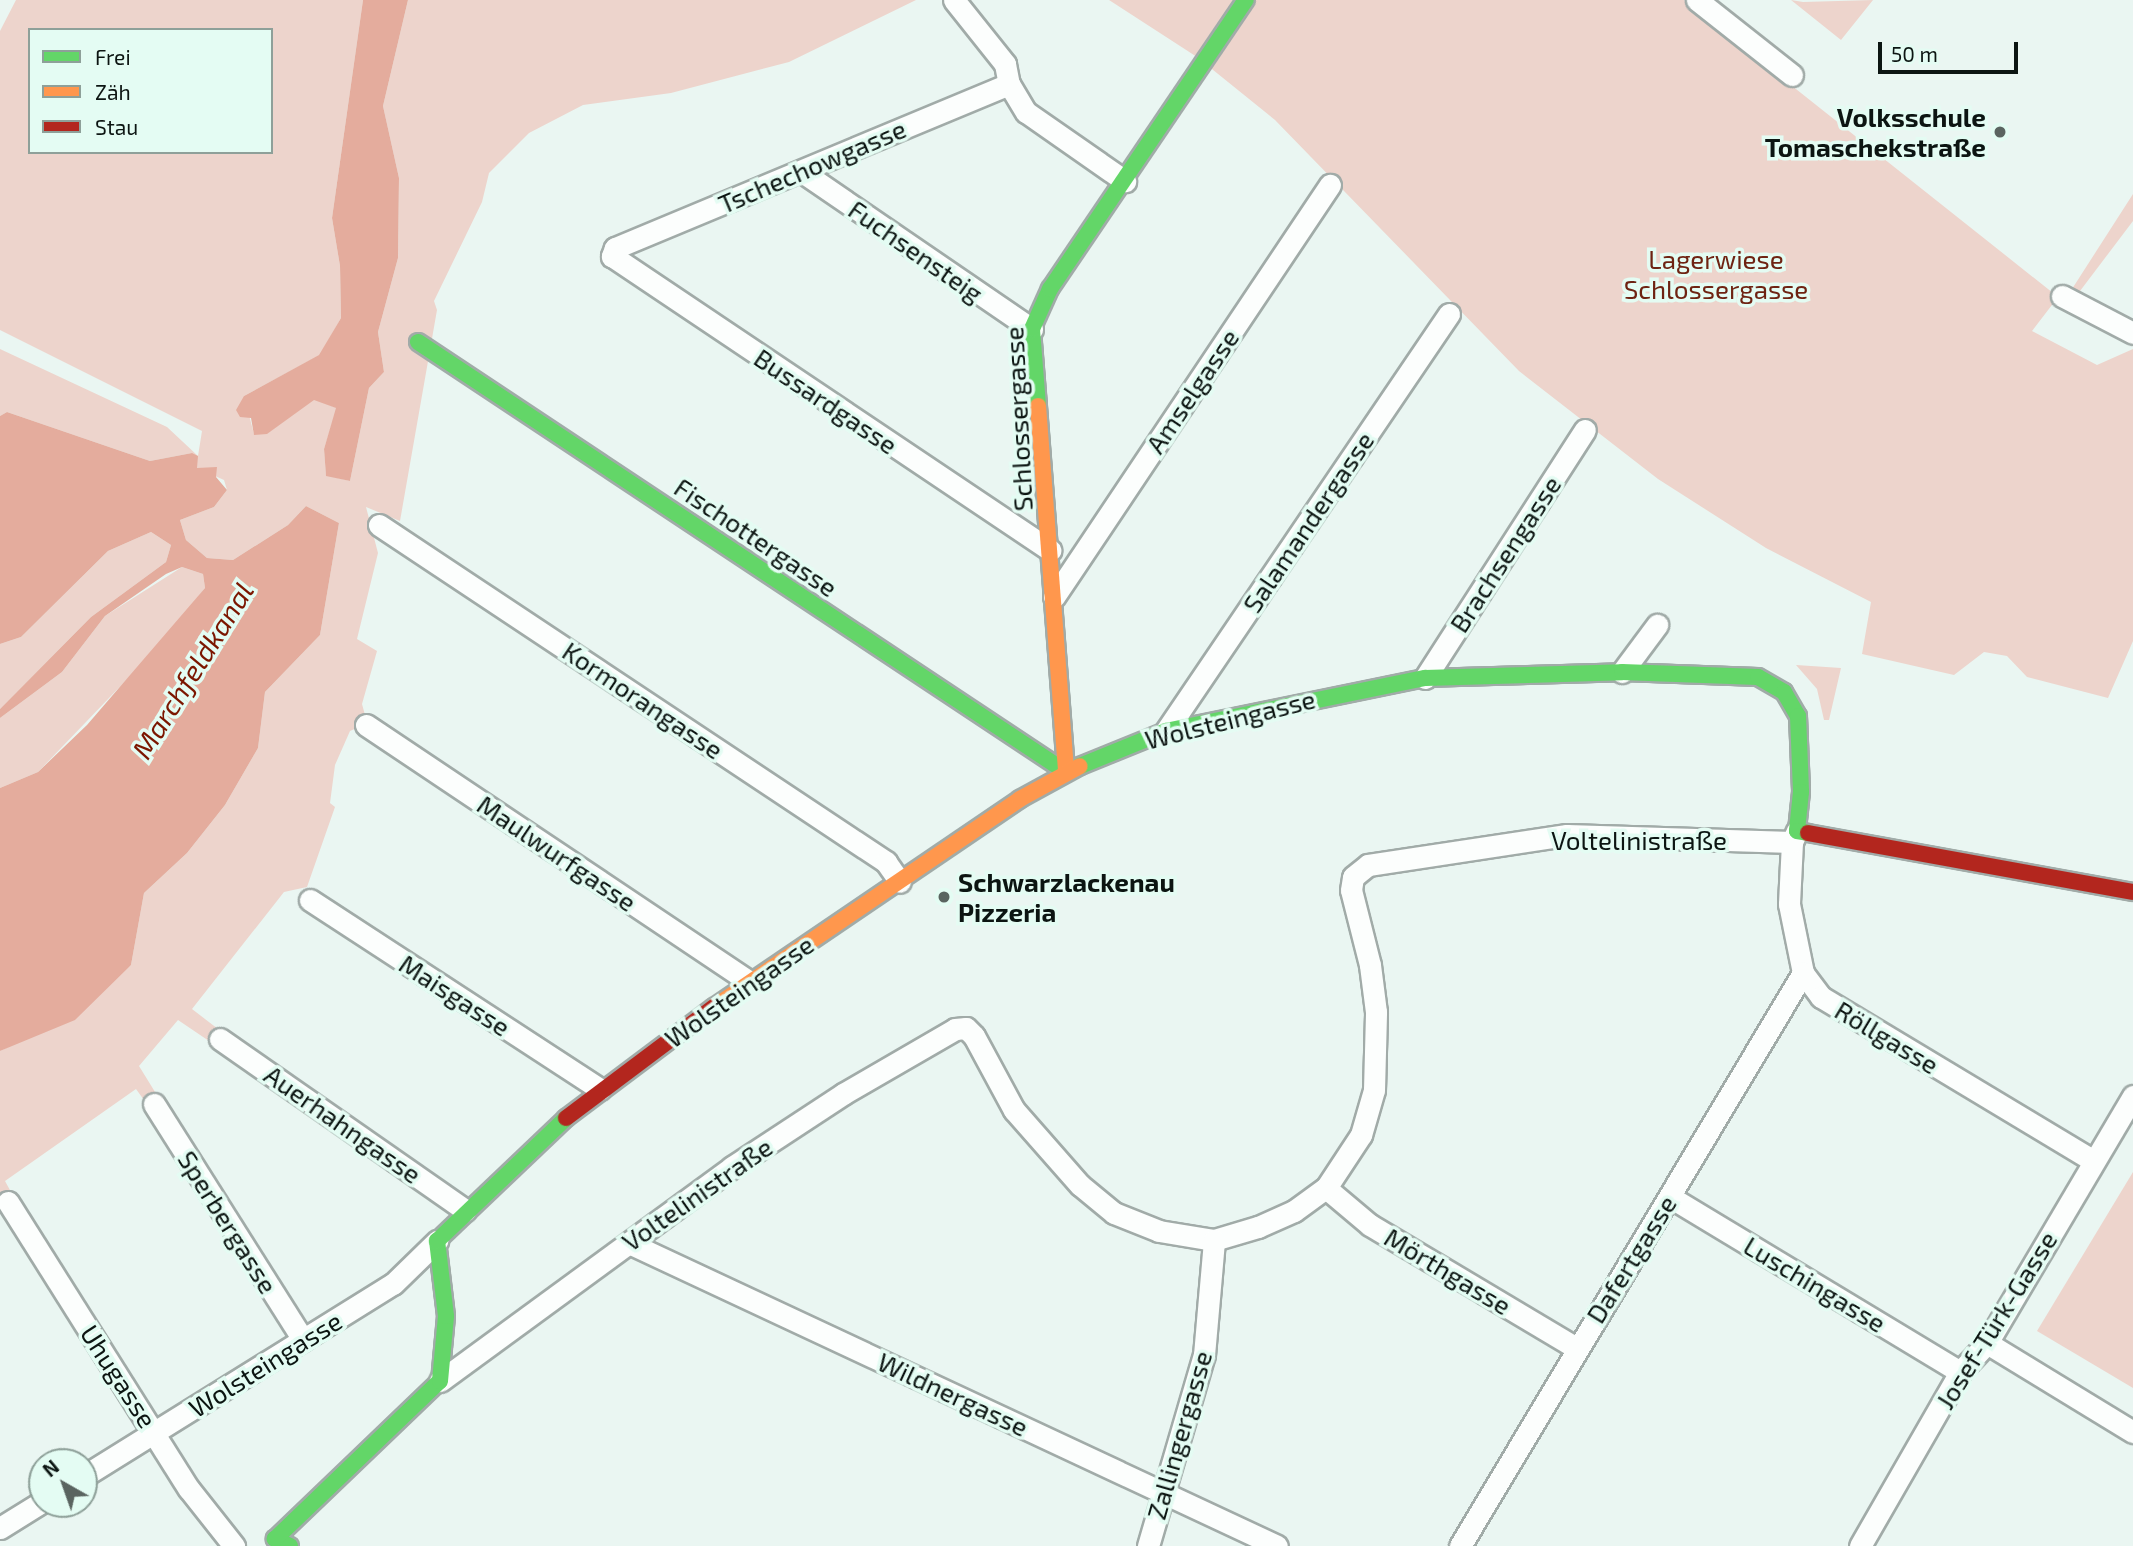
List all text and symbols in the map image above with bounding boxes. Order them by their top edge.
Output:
legend [28,28,273,154]
scale bar [1881,28,2021,72]
text: 50 m [1891,41,1938,66]
text: Frei [95,44,131,69]
text: Zäh [95,79,131,104]
place label: Volksschule Tomaschekstraße [1765,101,1986,162]
street label: Tschechowgasse [714,112,910,220]
text: Stau [95,114,138,139]
marker: Volksschule Tomaschekstraße [1992,124,2008,140]
street label: Fuchsensteig [843,193,989,309]
park label: Lagerwiese Schlossergasse [1624,243,1808,304]
street label: Amselgasse [1139,323,1245,459]
street label: Schlossergasse [998,326,1038,512]
street label: Bussardgasse [749,342,903,460]
street label: Salamandergasse [1236,426,1380,618]
street label: Brachsengasse [1443,470,1567,638]
street label: Fischottergasse [669,471,843,603]
water label: Marchfeldkanal [124,576,260,764]
street label: Kormorangasse [557,635,729,765]
street label: Wolsteingasse [1142,683,1318,755]
street label: Maulwurfgasse [472,788,642,918]
street label: Voltelinistraße [1551,824,1727,856]
place label: Schwarzlackenau Pizzeria [958,866,1175,928]
marker: Schwarzlackenau Pizzeria [936,889,952,905]
street label: Wolsteingasse [659,928,819,1054]
street label: Maisgasse [394,948,516,1042]
street label: Röllgasse [1830,994,1944,1080]
street label: Auerhahngasse [259,1058,427,1190]
street label: Voltelinistraße [616,1131,778,1257]
street label: Sperbergasse [172,1145,284,1299]
street label: Dafertgasse [1579,1189,1683,1329]
street label: Mörthgasse [1379,1221,1517,1321]
street label: Josef-Türk-Gasse [1929,1225,2063,1415]
street label: Luschingasse [1738,1229,1892,1339]
street label: Wolsteingasse [183,1305,347,1423]
street label: Uhugasse [74,1319,164,1433]
street label: Wildnergasse [873,1346,1033,1442]
street label: Zallingergasse [1140,1347,1218,1523]
north arrow [28,1448,98,1518]
text: N [38,1455,63,1481]

